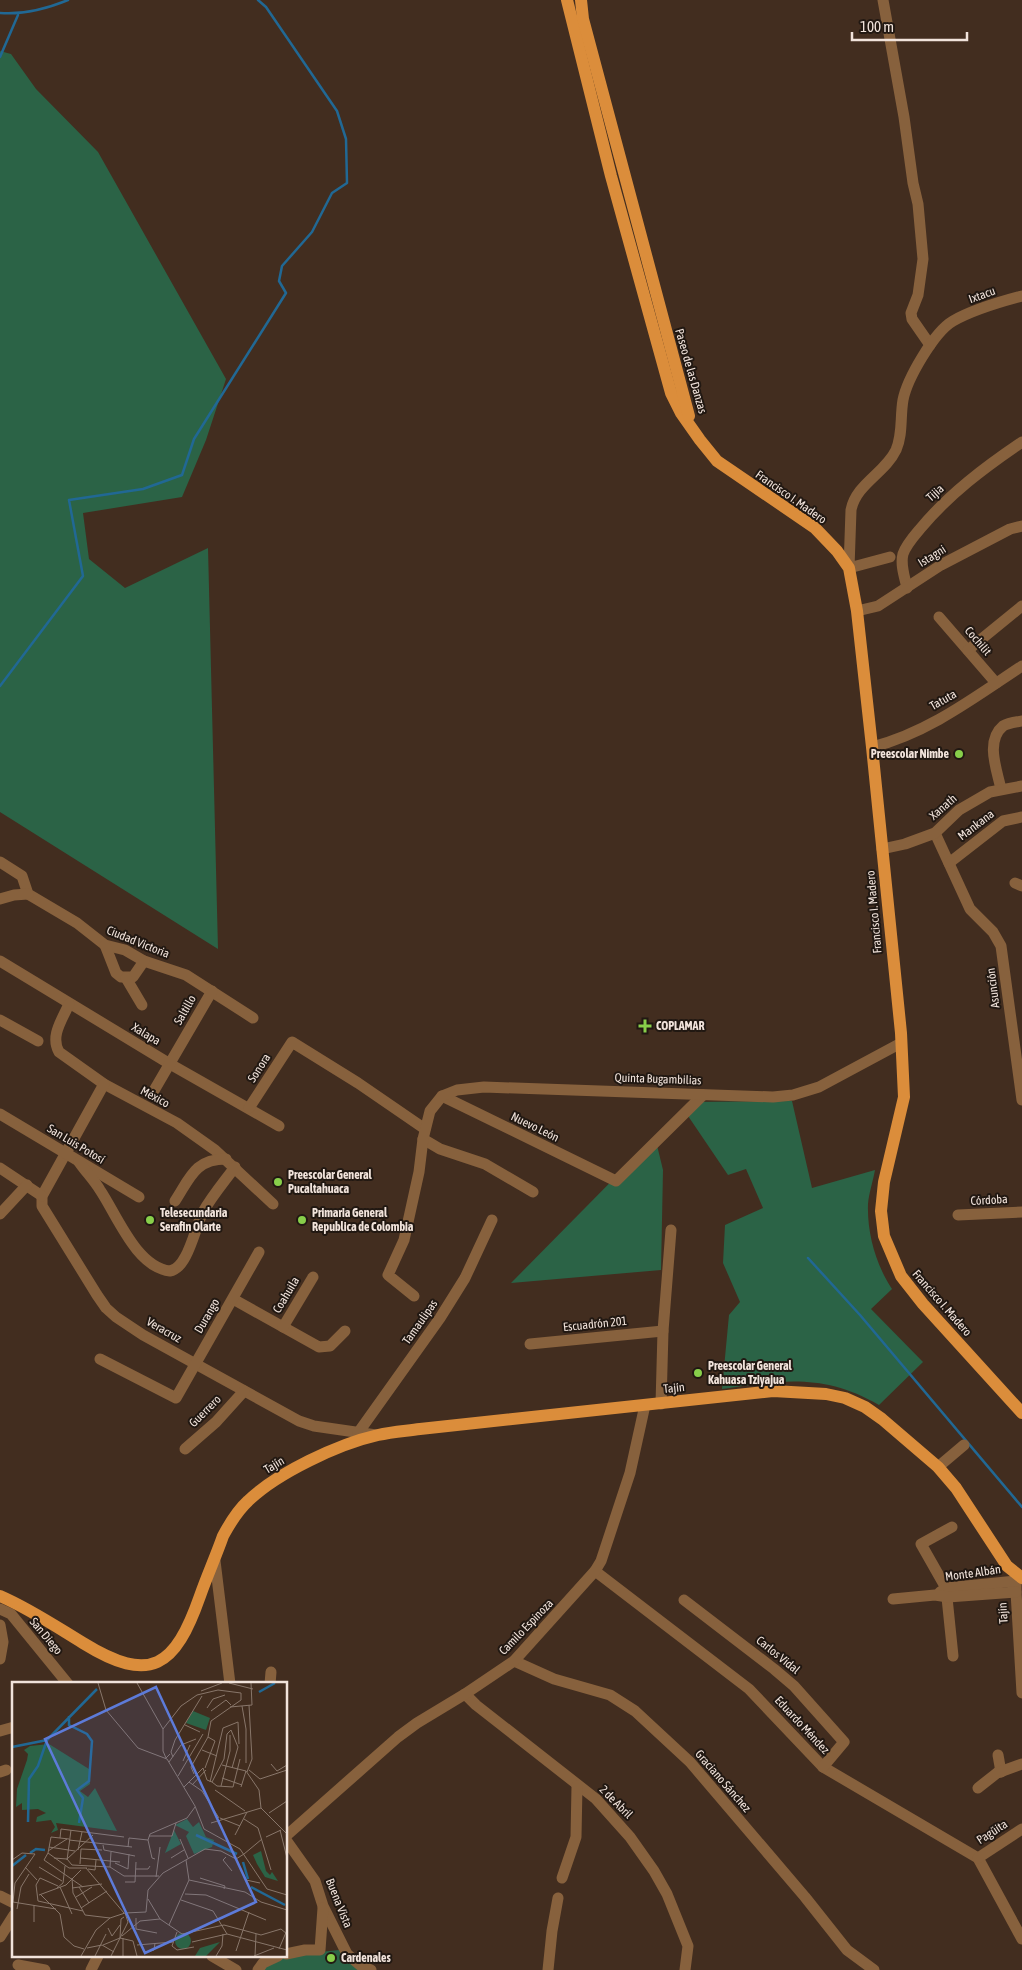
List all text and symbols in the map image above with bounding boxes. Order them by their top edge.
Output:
scale bar [852,10,967,42]
text: 100 m [860,18,894,35]
street label: Ixtacu [967,284,997,306]
street label: Paseo de las Danzas [672,327,710,415]
street label: Francisco I. Madero [753,467,829,527]
street label: Tijia [923,481,947,505]
street label: Istagni [916,542,948,570]
street label: Cochilit [962,624,995,659]
street label: Tatuta [927,687,959,713]
place label: Preescolar Nimbe [871,747,950,761]
marker: Preescolar Nimbe [953,748,965,760]
street label: Xanath [926,791,960,823]
street label: Mankana [955,807,997,843]
street label: Francisco I. Madero [863,870,885,954]
street label: Ciudad Victoria [105,923,171,961]
street label: Asunción [984,967,1002,1009]
street label: Saltillo [171,992,199,1027]
marker: COPLAMAR [638,1019,652,1033]
place label: COPLAMAR [656,1019,705,1033]
street label: Xalapa [129,1020,163,1048]
street label: Sonora [245,1051,273,1085]
street label: Quinta Bugambilias [614,1070,702,1088]
street label: México [138,1084,172,1111]
street label: Nuevo León [509,1109,561,1145]
street label: San Luis Potosí [45,1121,107,1167]
place label: Preescolar General Pucaltahuaca [288,1168,372,1196]
marker: Preescolar General Pucaltahuaca [272,1176,284,1188]
street label: Córdoba [970,1192,1008,1208]
place label: Telesecundaria Serafin Olarte [160,1206,228,1234]
place label: Primaria General Republica de Colombia [312,1206,414,1234]
marker: Telesecundaria Serafin Olarte [144,1214,156,1226]
marker: Primaria General Republica de Colombia [296,1214,308,1226]
street label: Francisco I. Madero [909,1267,975,1339]
street label: Coahuila [270,1274,302,1316]
street label: Durango [191,1296,223,1336]
street label: Tamaulipas [400,1297,440,1347]
street label: Veracruz [144,1314,185,1346]
street label: Escuadrón 201 [562,1314,628,1334]
place label: Preescolar General Kahuasa Tziyajua [708,1359,792,1387]
marker: Preescolar General Kahuasa Tziyajua [692,1367,704,1379]
street label: Tajín [663,1380,685,1396]
street label: Guerrero [186,1392,224,1430]
street label: Tajín [261,1453,287,1477]
street label: Monte Albán [944,1562,1002,1584]
street label: Camilo Espinoza [496,1596,556,1658]
street label: Tajín [995,1602,1011,1624]
street label: San Diego [27,1615,66,1657]
street label: Carlos Vidal [753,1633,803,1677]
inset map [12,1682,288,1958]
street label: Eduardo Méndez [772,1693,833,1757]
street label: Graciano Sánchez [692,1747,754,1815]
street label: 2 de Abril [597,1783,636,1822]
street label: Pagüita [974,1817,1010,1847]
street label: Buena Vista [323,1876,355,1930]
place label: Cardenales [341,1951,392,1965]
marker: Cardenales [325,1952,337,1964]

